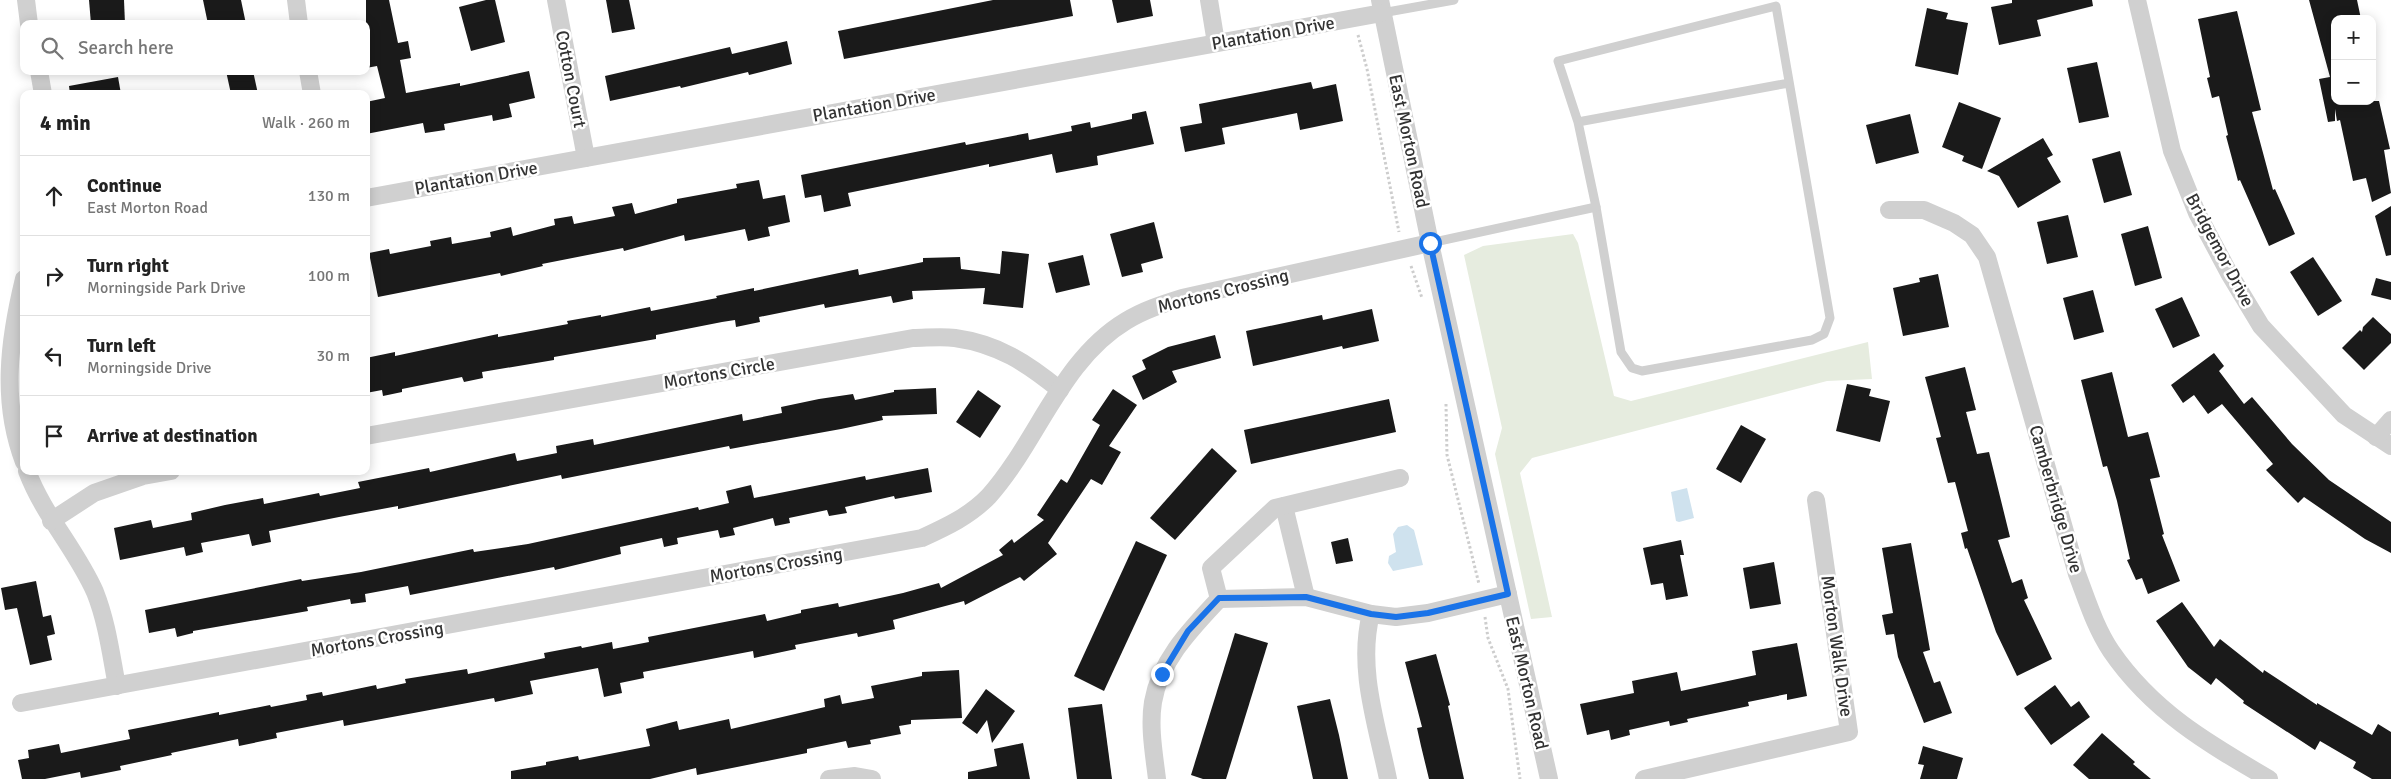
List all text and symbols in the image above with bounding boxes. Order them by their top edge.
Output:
street label: Plantation Drive [1210,11,1336,55]
map controls [2331,15,2376,105]
button: + [2331,15,2376,60]
search box [20,20,370,75]
street label: Cotton Court [551,28,591,130]
icon: search [38,34,66,62]
text: Search here [78,36,174,60]
button: − [2331,60,2376,105]
street label: East Morton Road [1384,72,1434,210]
street label: Plantation Drive [811,83,937,127]
text: 4 min [40,110,91,136]
text: Walk · 260 m [262,113,350,133]
street label: Plantation Drive [413,156,539,200]
text: Continue [87,174,162,198]
icon: ahead [40,182,68,210]
text: 130 m [308,186,350,206]
street label: Bridgemor Drive [2181,190,2259,310]
text: East Morton Road [87,198,208,218]
route start [1419,232,1442,255]
text: Turn right [87,254,169,278]
icon: right [40,262,68,290]
street label: Mortons Crossing [1155,264,1291,318]
text: 100 m [308,266,350,286]
text: Morningside Park Drive [87,278,246,298]
text: Turn left [87,334,156,358]
icon: left [40,342,68,370]
text: 30 m [316,346,350,366]
street label: Mortons Circle [662,352,776,394]
text: Morningside Drive [87,358,212,378]
icon: arrive [40,422,68,450]
street label: Camberbridge Drive [2024,422,2088,576]
text: Arrive at destination [87,424,258,448]
street label: Mortons Crossing [708,542,844,588]
street label: Morton Walk Drive [1816,574,1858,718]
street label: East Morton Road [1501,614,1553,752]
street label: Mortons Crossing [309,616,445,662]
route end [1151,663,1174,686]

